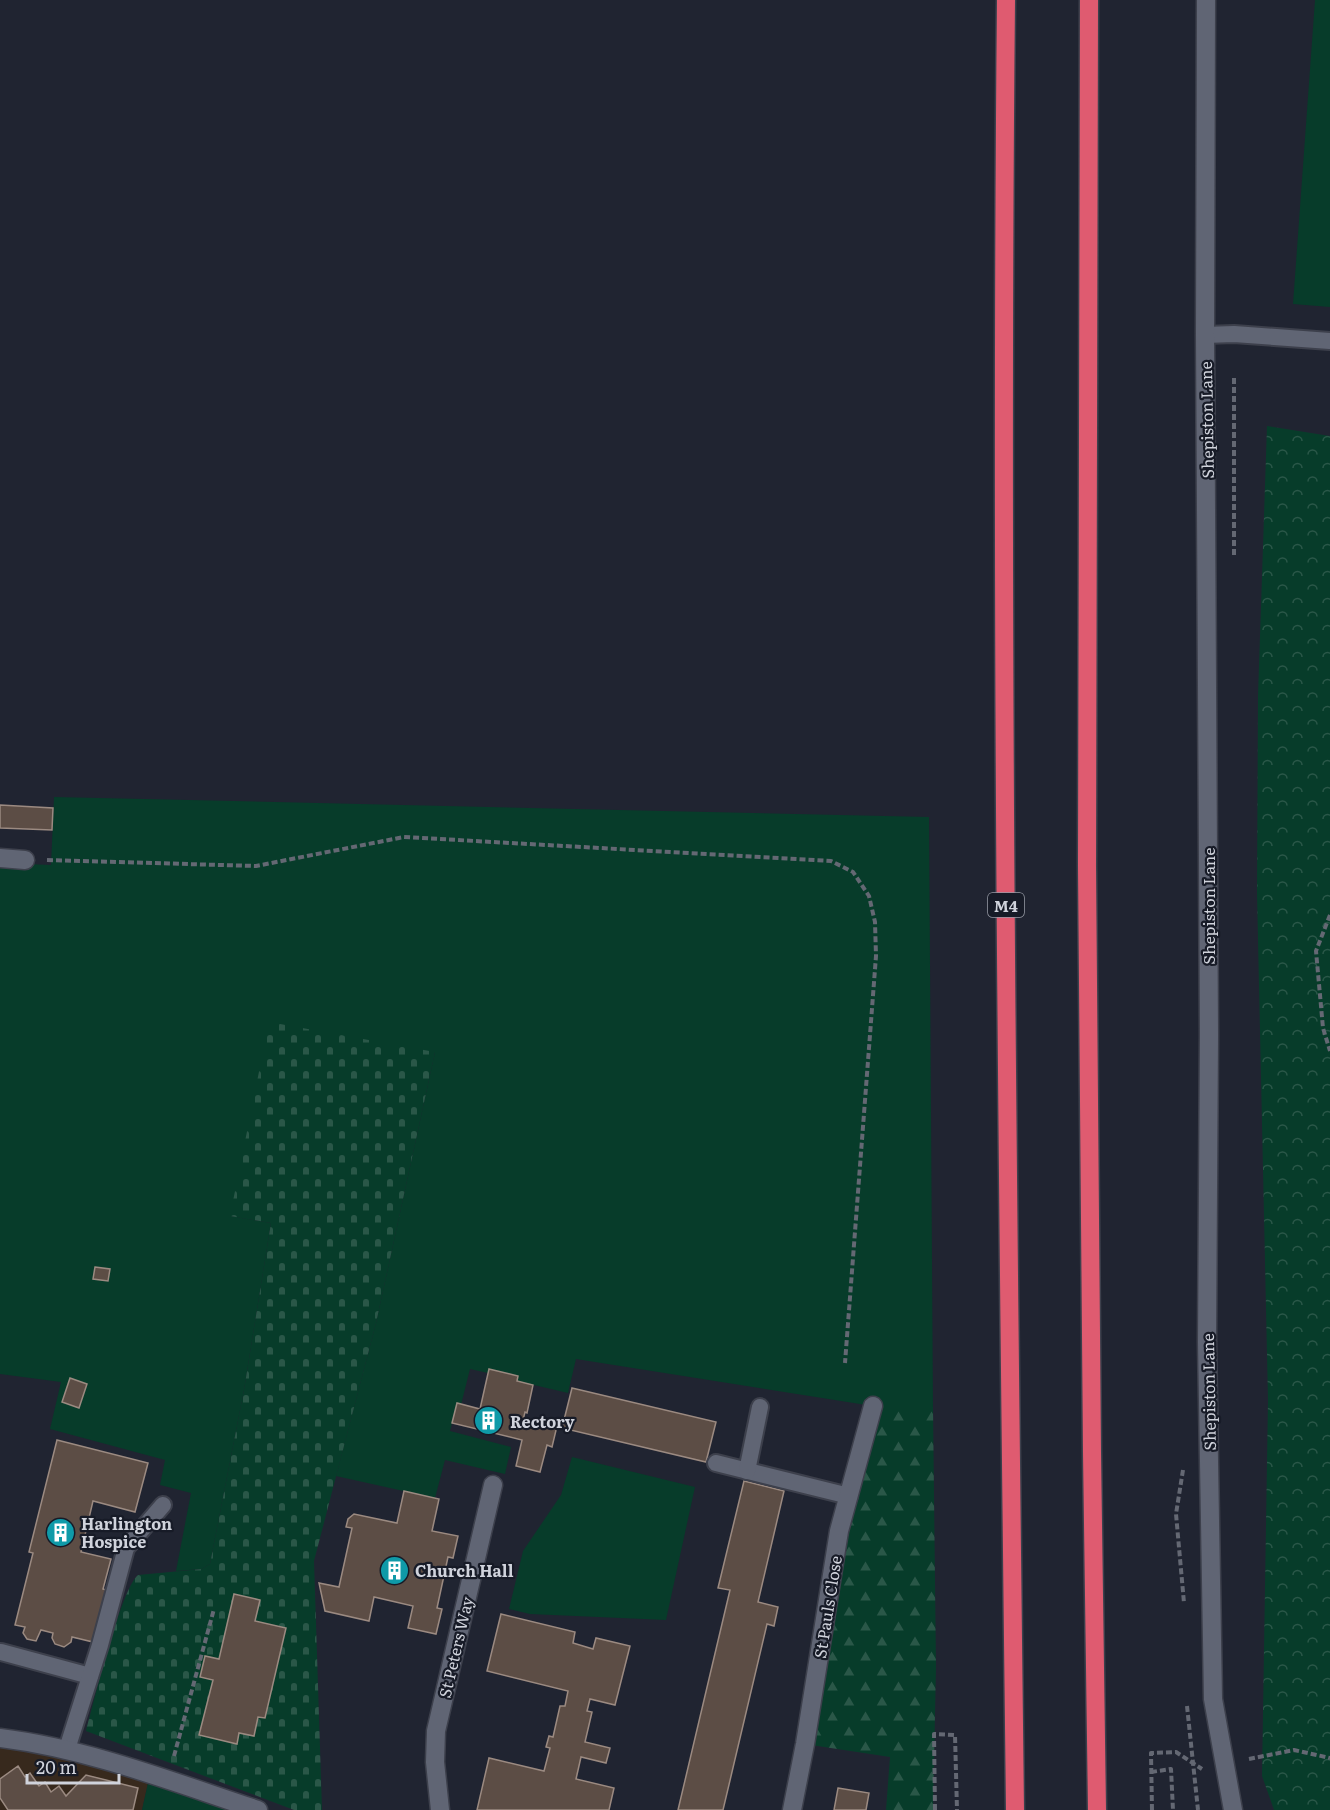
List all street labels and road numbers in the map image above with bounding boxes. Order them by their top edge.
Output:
street label: Shepiston Lane [1193,361,1219,479]
street label: Shepiston Lane [1196,847,1220,965]
road number: M4 [988,893,1024,917]
street label: Shepiston Lane [1195,1333,1221,1451]
street label: St Pauls Close [807,1554,847,1660]
street label: St Peters Way [432,1593,479,1700]

